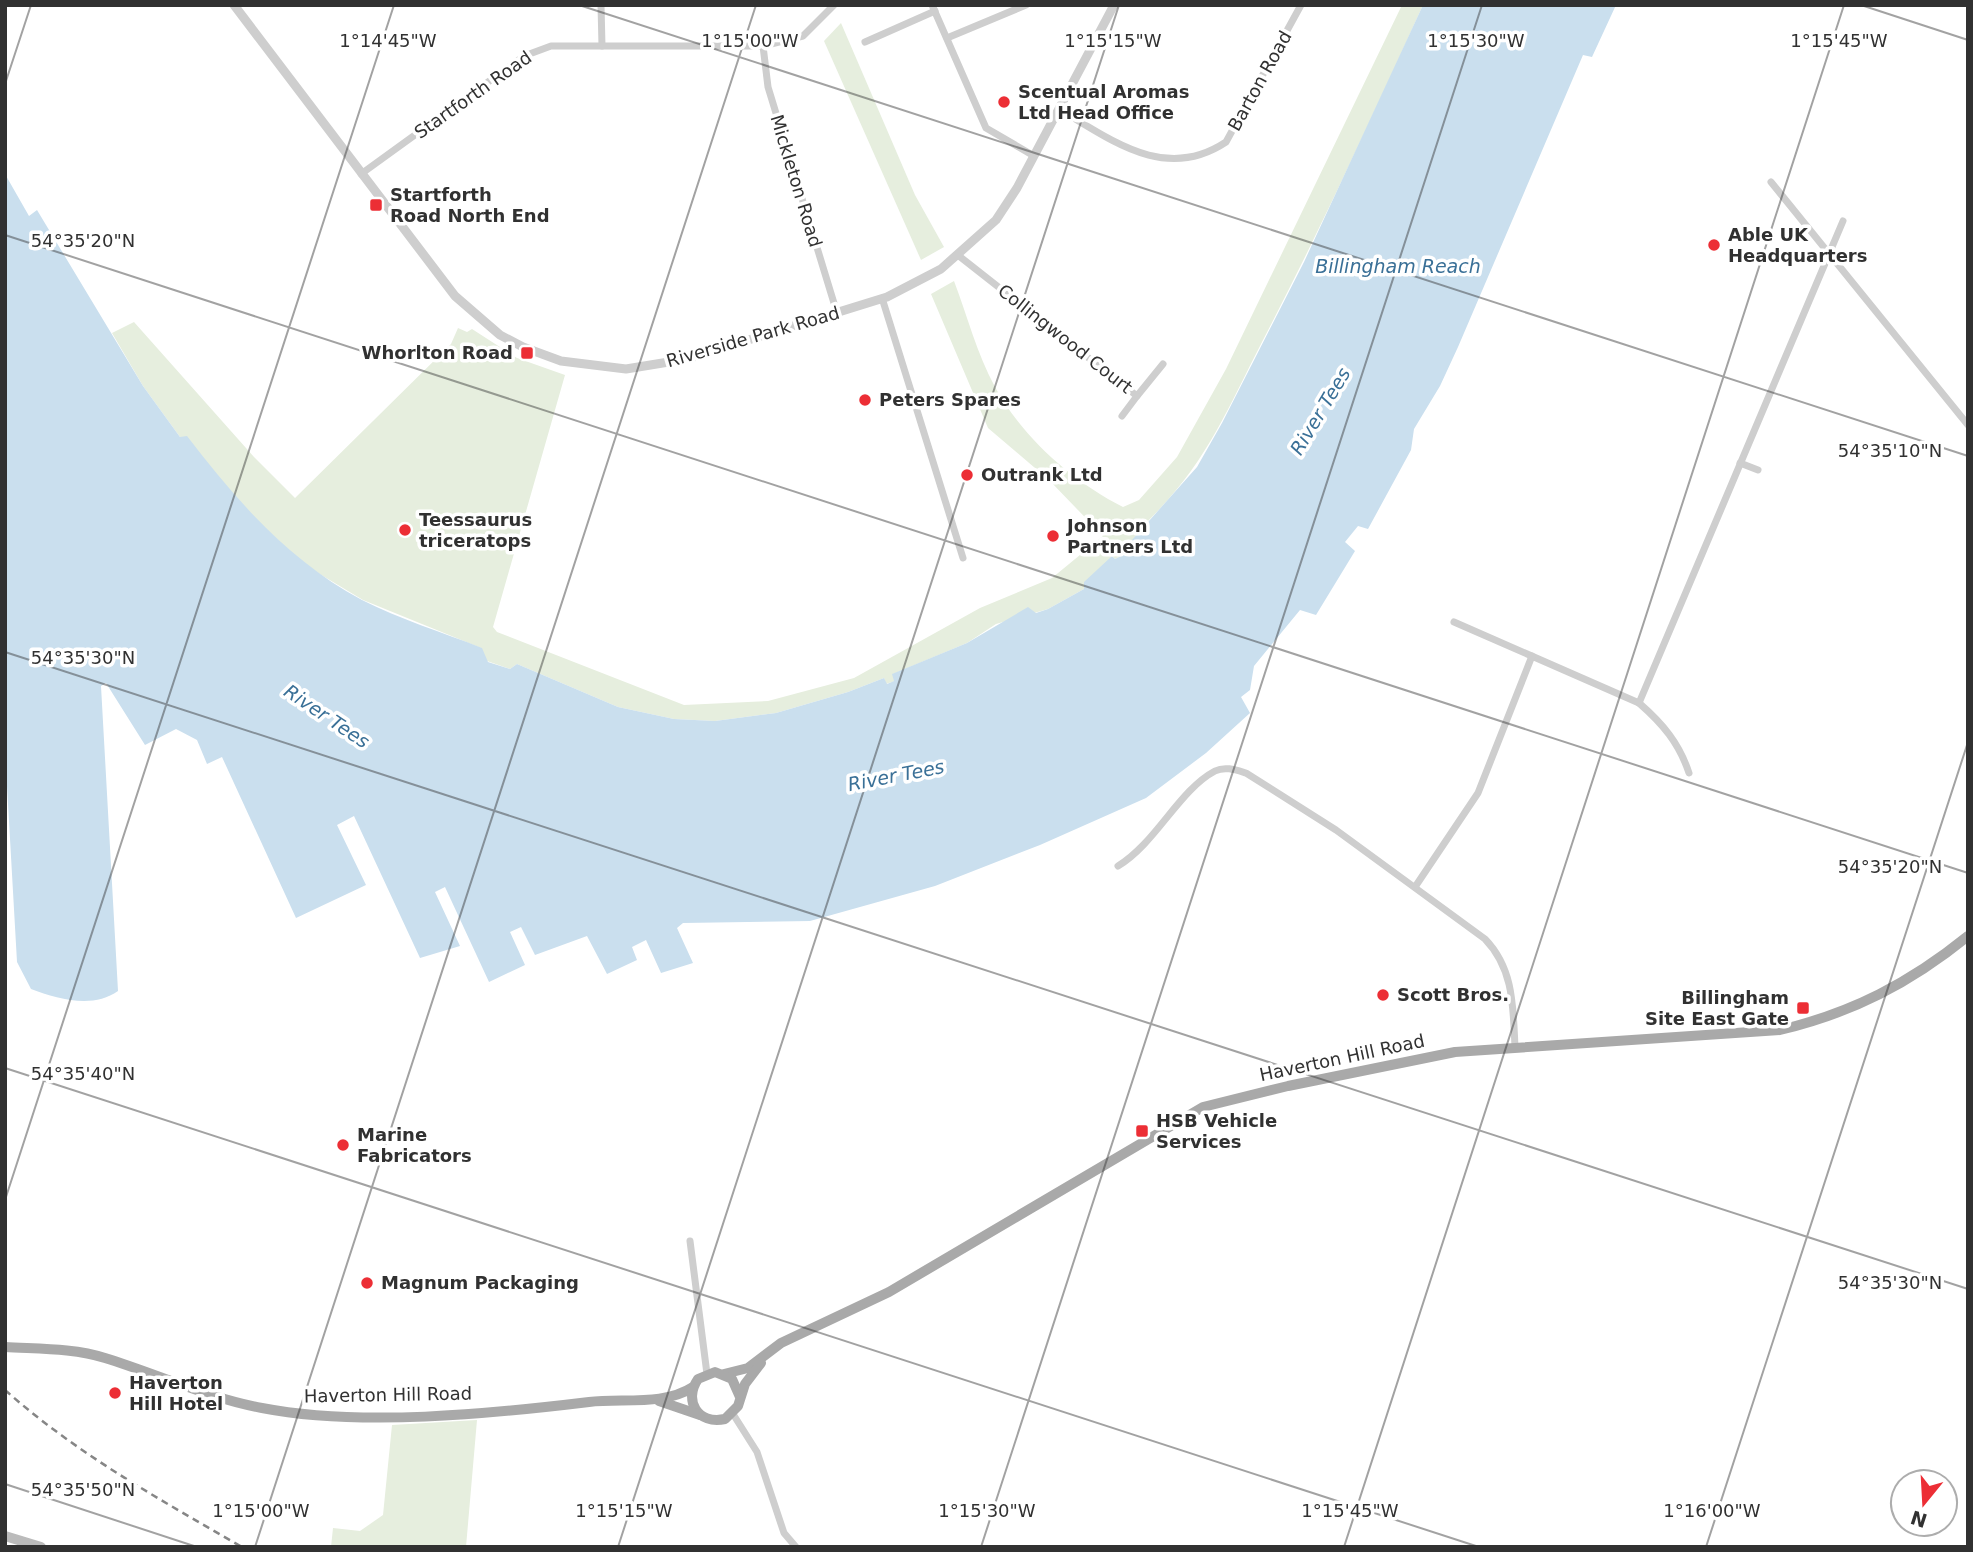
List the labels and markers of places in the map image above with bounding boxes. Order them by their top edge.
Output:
place label: Scentual Aromas Ltd Head Office [1018,81,1189,123]
marker: Scentual Aromas Ltd Head Office [996,94,1012,110]
place label: Startforth Road North End [390,184,550,226]
marker: Startforth Road North End [368,197,384,213]
place label: Able UK Headquarters [1728,224,1867,266]
marker: Able UK Headquarters [1706,237,1722,253]
place label: Whorlton Road [362,342,513,363]
marker: Whorlton Road [519,345,535,361]
place label: Peters Spares [879,389,1021,410]
marker: Peters Spares [857,392,873,408]
place label: Outrank Ltd [981,464,1103,485]
marker: Outrank Ltd [959,467,975,483]
place label: Teessaurus triceratops [419,509,532,551]
place label: Johnson Partners Ltd [1065,515,1193,557]
marker: Teessaurus triceratops [397,522,413,538]
marker: Johnson Partners Ltd [1045,528,1061,544]
place label: Scott Bros. [1397,984,1509,1005]
marker: Scott Bros. [1375,987,1391,1003]
place label: Billingham Site East Gate [1645,987,1789,1029]
marker: Billingham Site East Gate [1795,1000,1811,1016]
place label: HSB Vehicle Services [1156,1110,1277,1152]
marker: HSB Vehicle Services [1134,1123,1150,1139]
place label: Marine Fabricators [357,1124,472,1166]
marker: Marine Fabricators [335,1137,351,1153]
place label: Magnum Packaging [381,1272,579,1293]
marker: Magnum Packaging [359,1275,375,1291]
place label: Haverton Hill Hotel [129,1372,223,1414]
marker: Haverton Hill Hotel [107,1385,123,1401]

